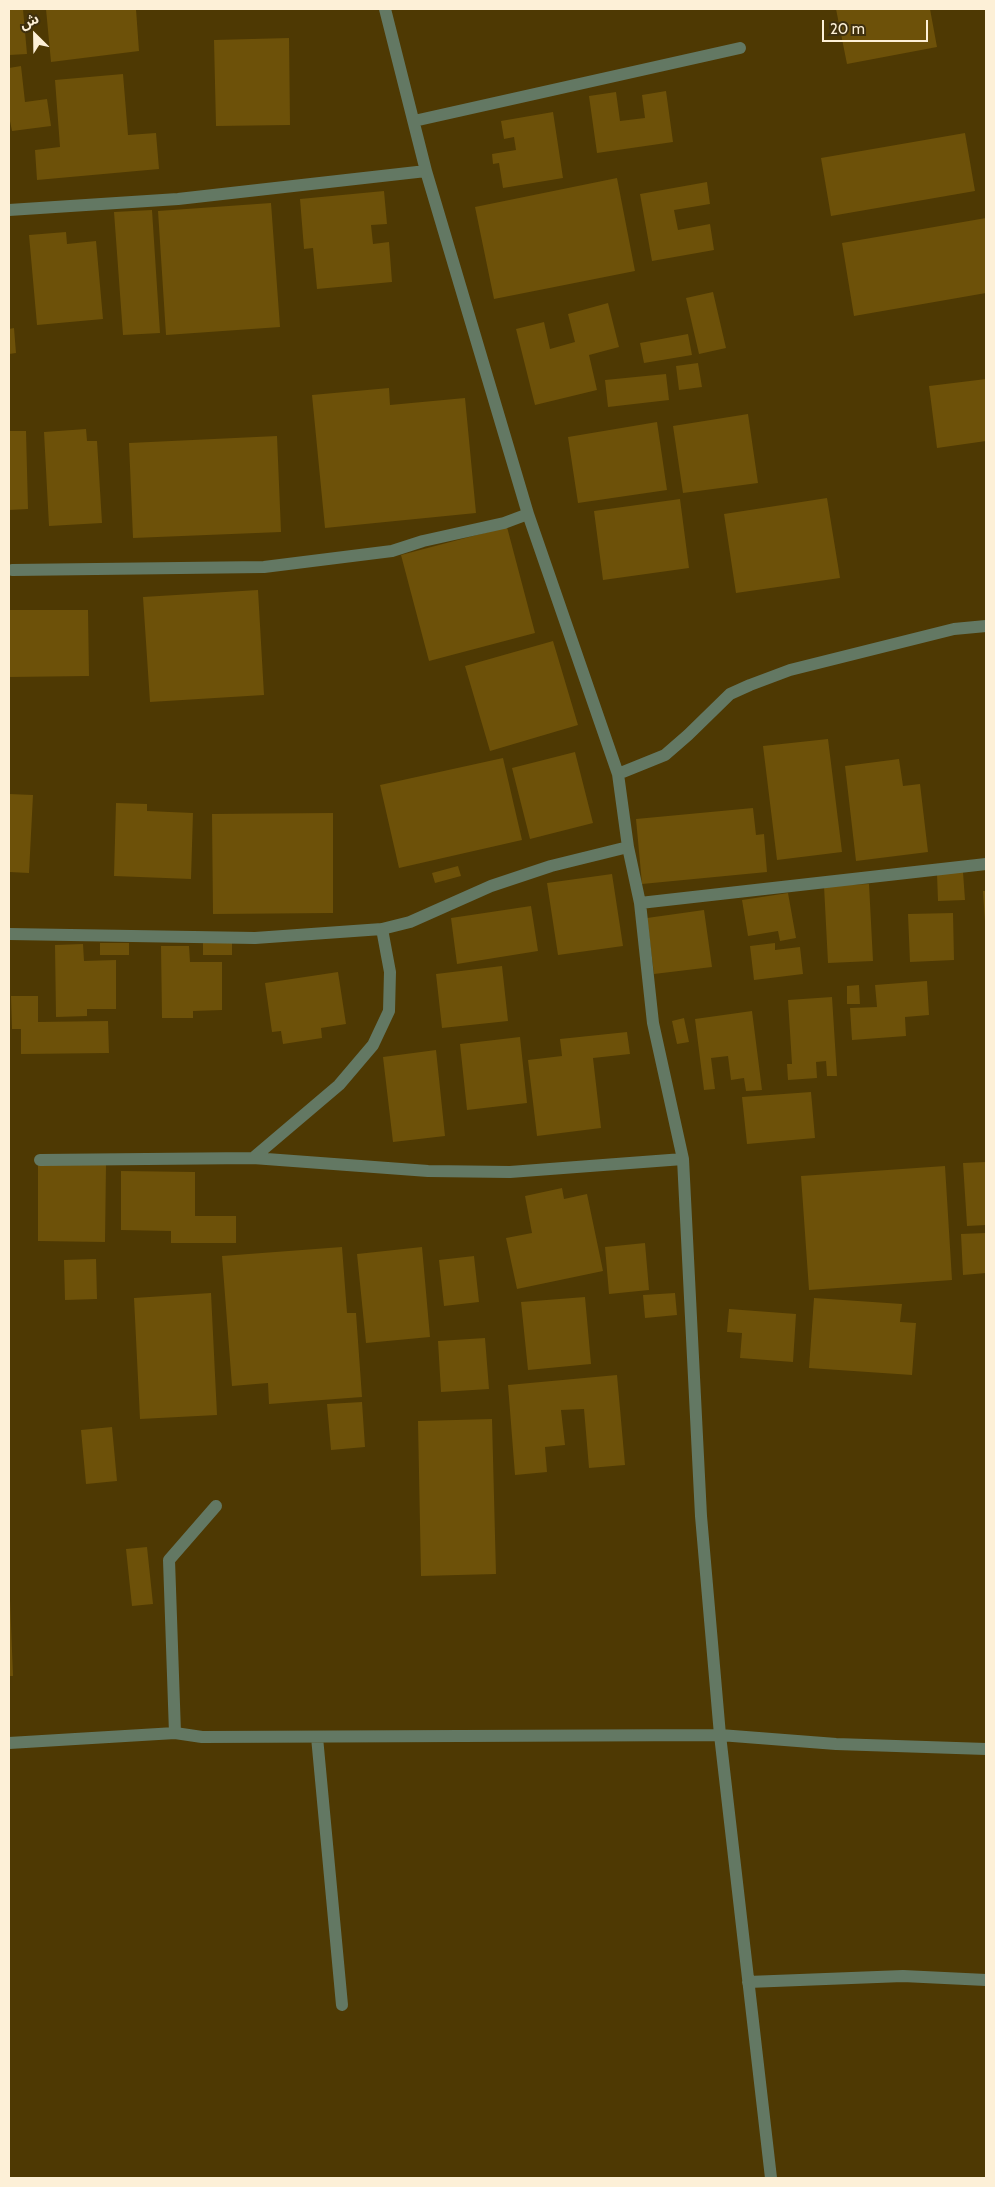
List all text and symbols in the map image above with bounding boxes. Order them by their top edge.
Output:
text: ش [17,9,41,33]
north arrow [10,10,60,60]
scale bar [825,10,931,42]
text: 20 m [830,20,865,38]

